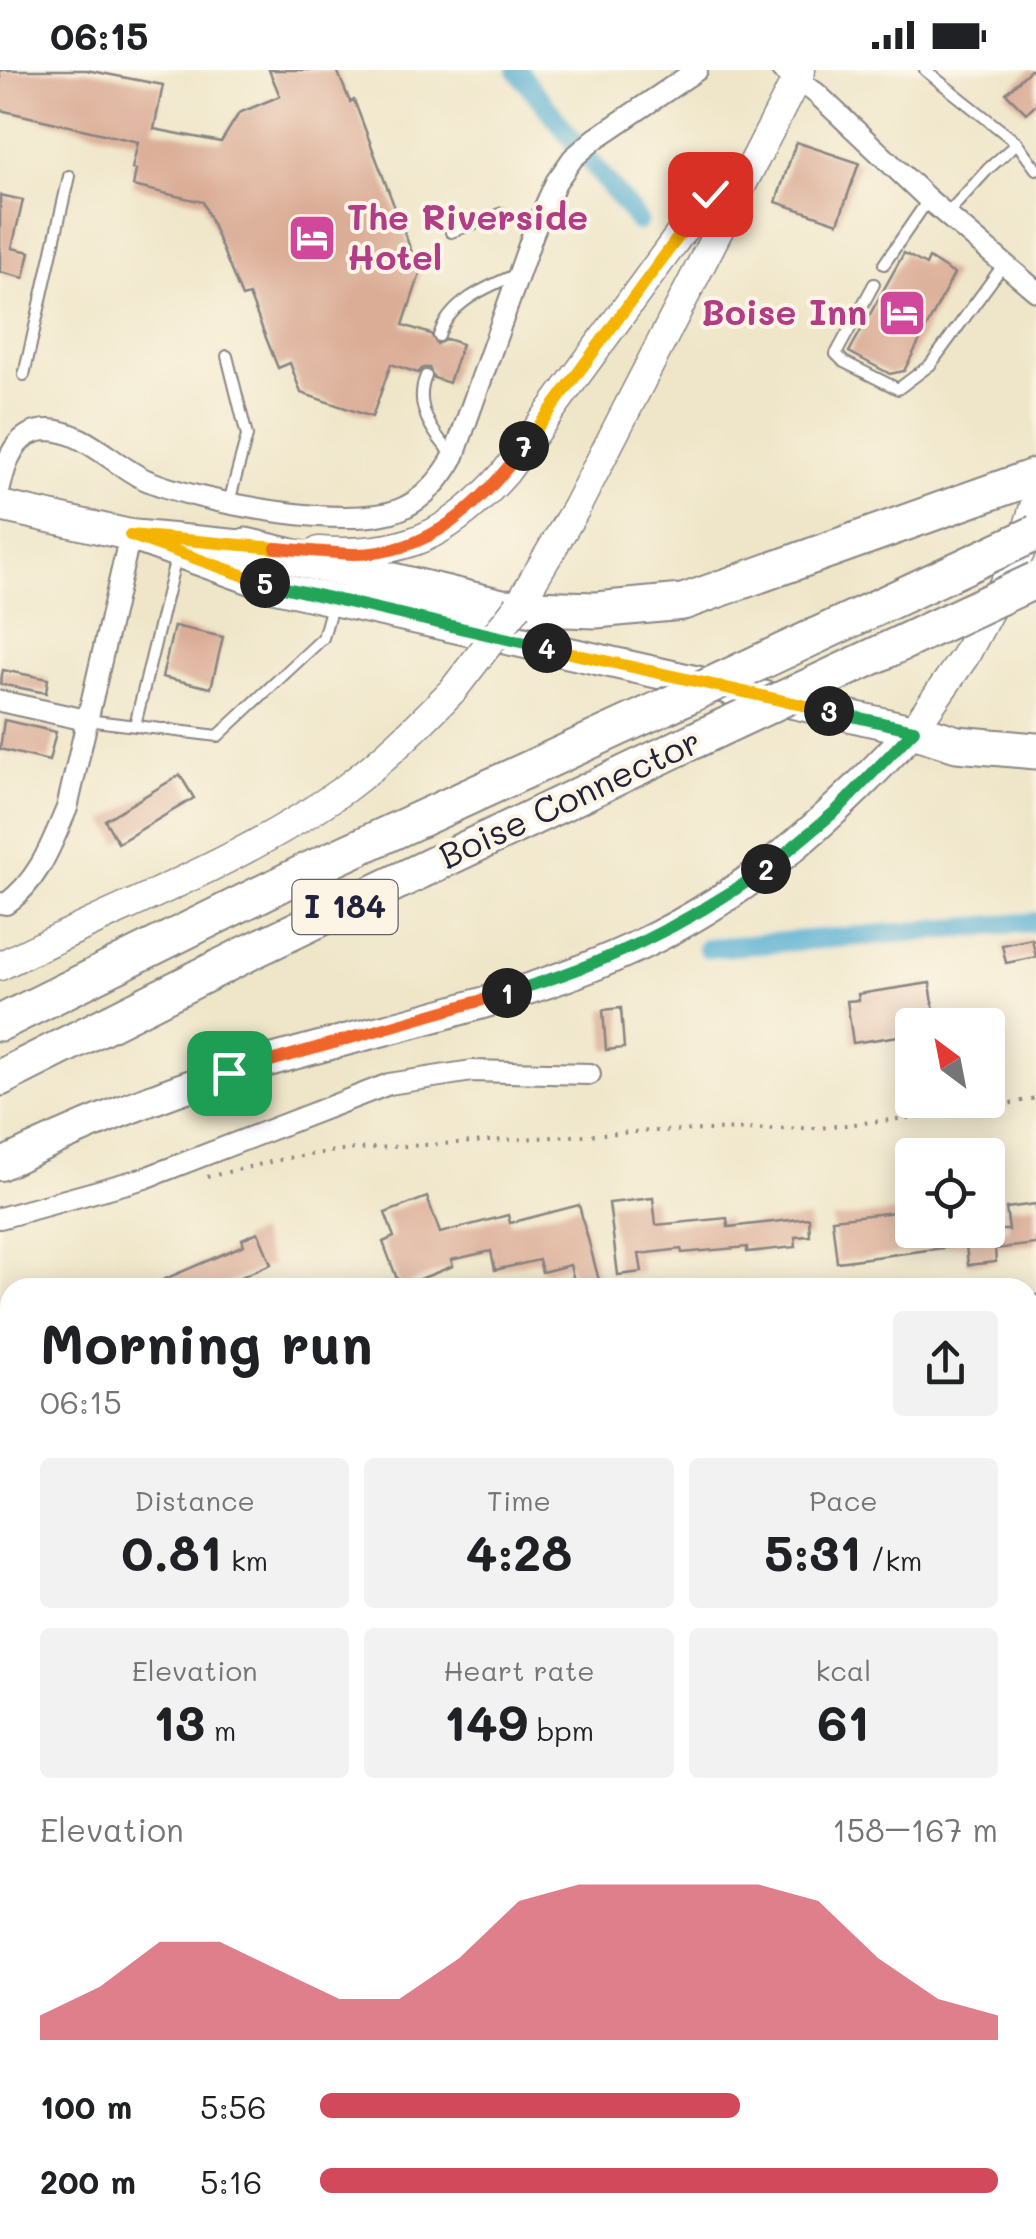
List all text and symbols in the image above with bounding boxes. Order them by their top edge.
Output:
text: 06:15 [50,10,149,60]
pin [668,152,753,237]
icon: check [683,167,738,222]
place label: The Riverside Hotel [347,193,588,279]
hotel icon: The Riverside Hotel [286,212,338,264]
hotel icon: Boise Inn [876,287,928,339]
place label: Boise Inn [701,288,867,334]
pin: 7 [499,421,549,471]
text: 7 [516,428,532,464]
pin: 5 [240,558,290,608]
text: 5 [257,565,273,601]
pin: 4 [522,623,572,673]
text: 4 [538,630,556,666]
pin: 3 [804,686,854,736]
text: 3 [821,693,837,729]
street label: Boise Connector [431,716,707,878]
pin: 2 [741,844,791,894]
text: 2 [758,851,774,887]
road number: I 184 [292,880,398,934]
pin: 1 [482,968,532,1018]
text: 1 [501,975,513,1011]
north arrow [895,1008,1005,1118]
map controls [895,1008,1005,1248]
pin [187,1031,272,1116]
icon: arrive [202,1046,257,1101]
button: locate [895,1138,1005,1248]
text: Morning run [40,1306,373,1378]
button: share [893,1311,998,1416]
text: 06:15 [40,1380,122,1422]
text: Distance [134,1482,255,1518]
text: Time [487,1482,551,1518]
text: Pace [809,1482,878,1518]
text: 0.81 [121,1518,222,1584]
text: 4:28 [466,1518,572,1584]
text: 5:31 [764,1518,862,1584]
text: km [222,1542,268,1578]
text: /km [862,1542,922,1578]
text: Elevation [132,1652,258,1688]
text: Heart rate [443,1652,595,1688]
text: kcal [815,1652,871,1688]
text: 13 [153,1688,205,1754]
text: 149 [444,1688,528,1754]
text: 61 [817,1688,870,1754]
text: m [205,1712,236,1748]
text: bpm [528,1712,594,1748]
text: Elevation [40,1808,184,1850]
text: 158–167 m [832,1808,998,1850]
text: 100 m [40,2085,132,2127]
text: 5:56 [200,2085,267,2127]
text: 200 m [40,2160,136,2202]
text: 5:16 [200,2160,262,2202]

